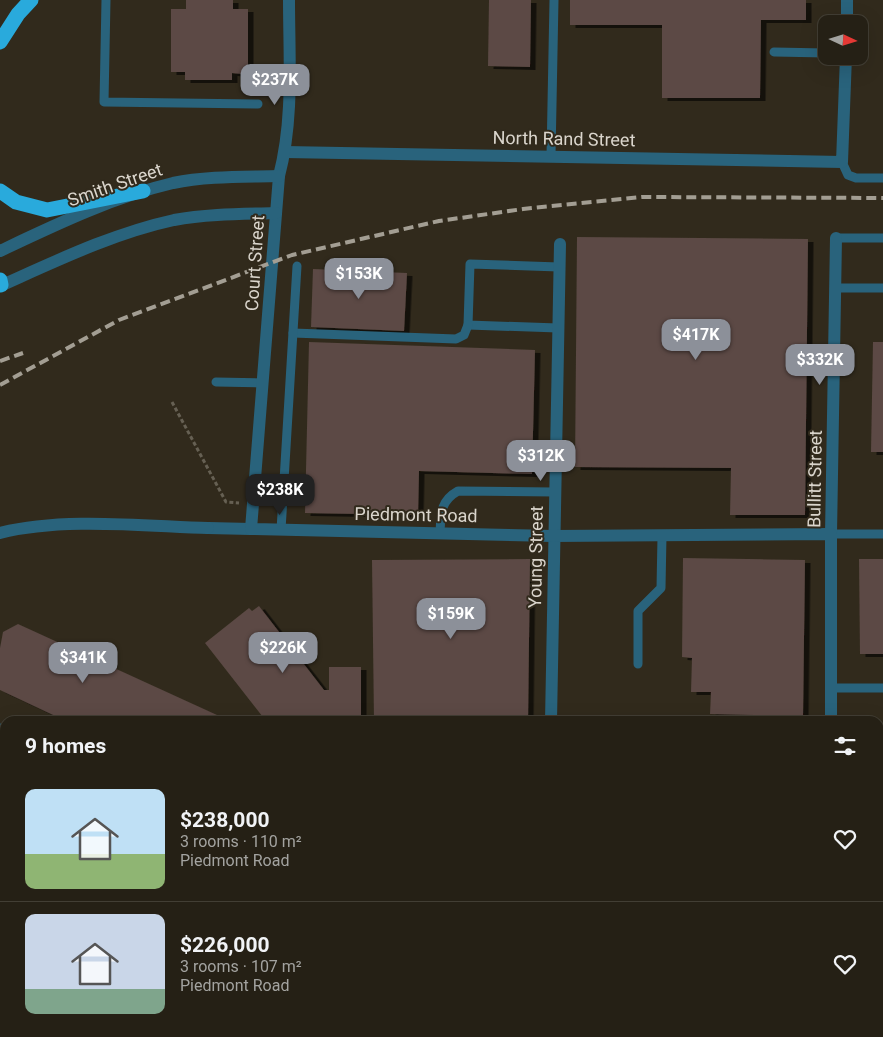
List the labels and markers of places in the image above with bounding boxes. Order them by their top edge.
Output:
pin: $237K [240,64,310,106]
pin: $153K [324,258,394,300]
pin: $417K [661,318,731,361]
pin: $332K [785,344,855,386]
pin: $312K [506,440,576,482]
pin: $238K [245,474,315,516]
pin: $159K [416,598,486,640]
pin: $226K [248,632,318,674]
pin: $341K [48,642,118,684]

